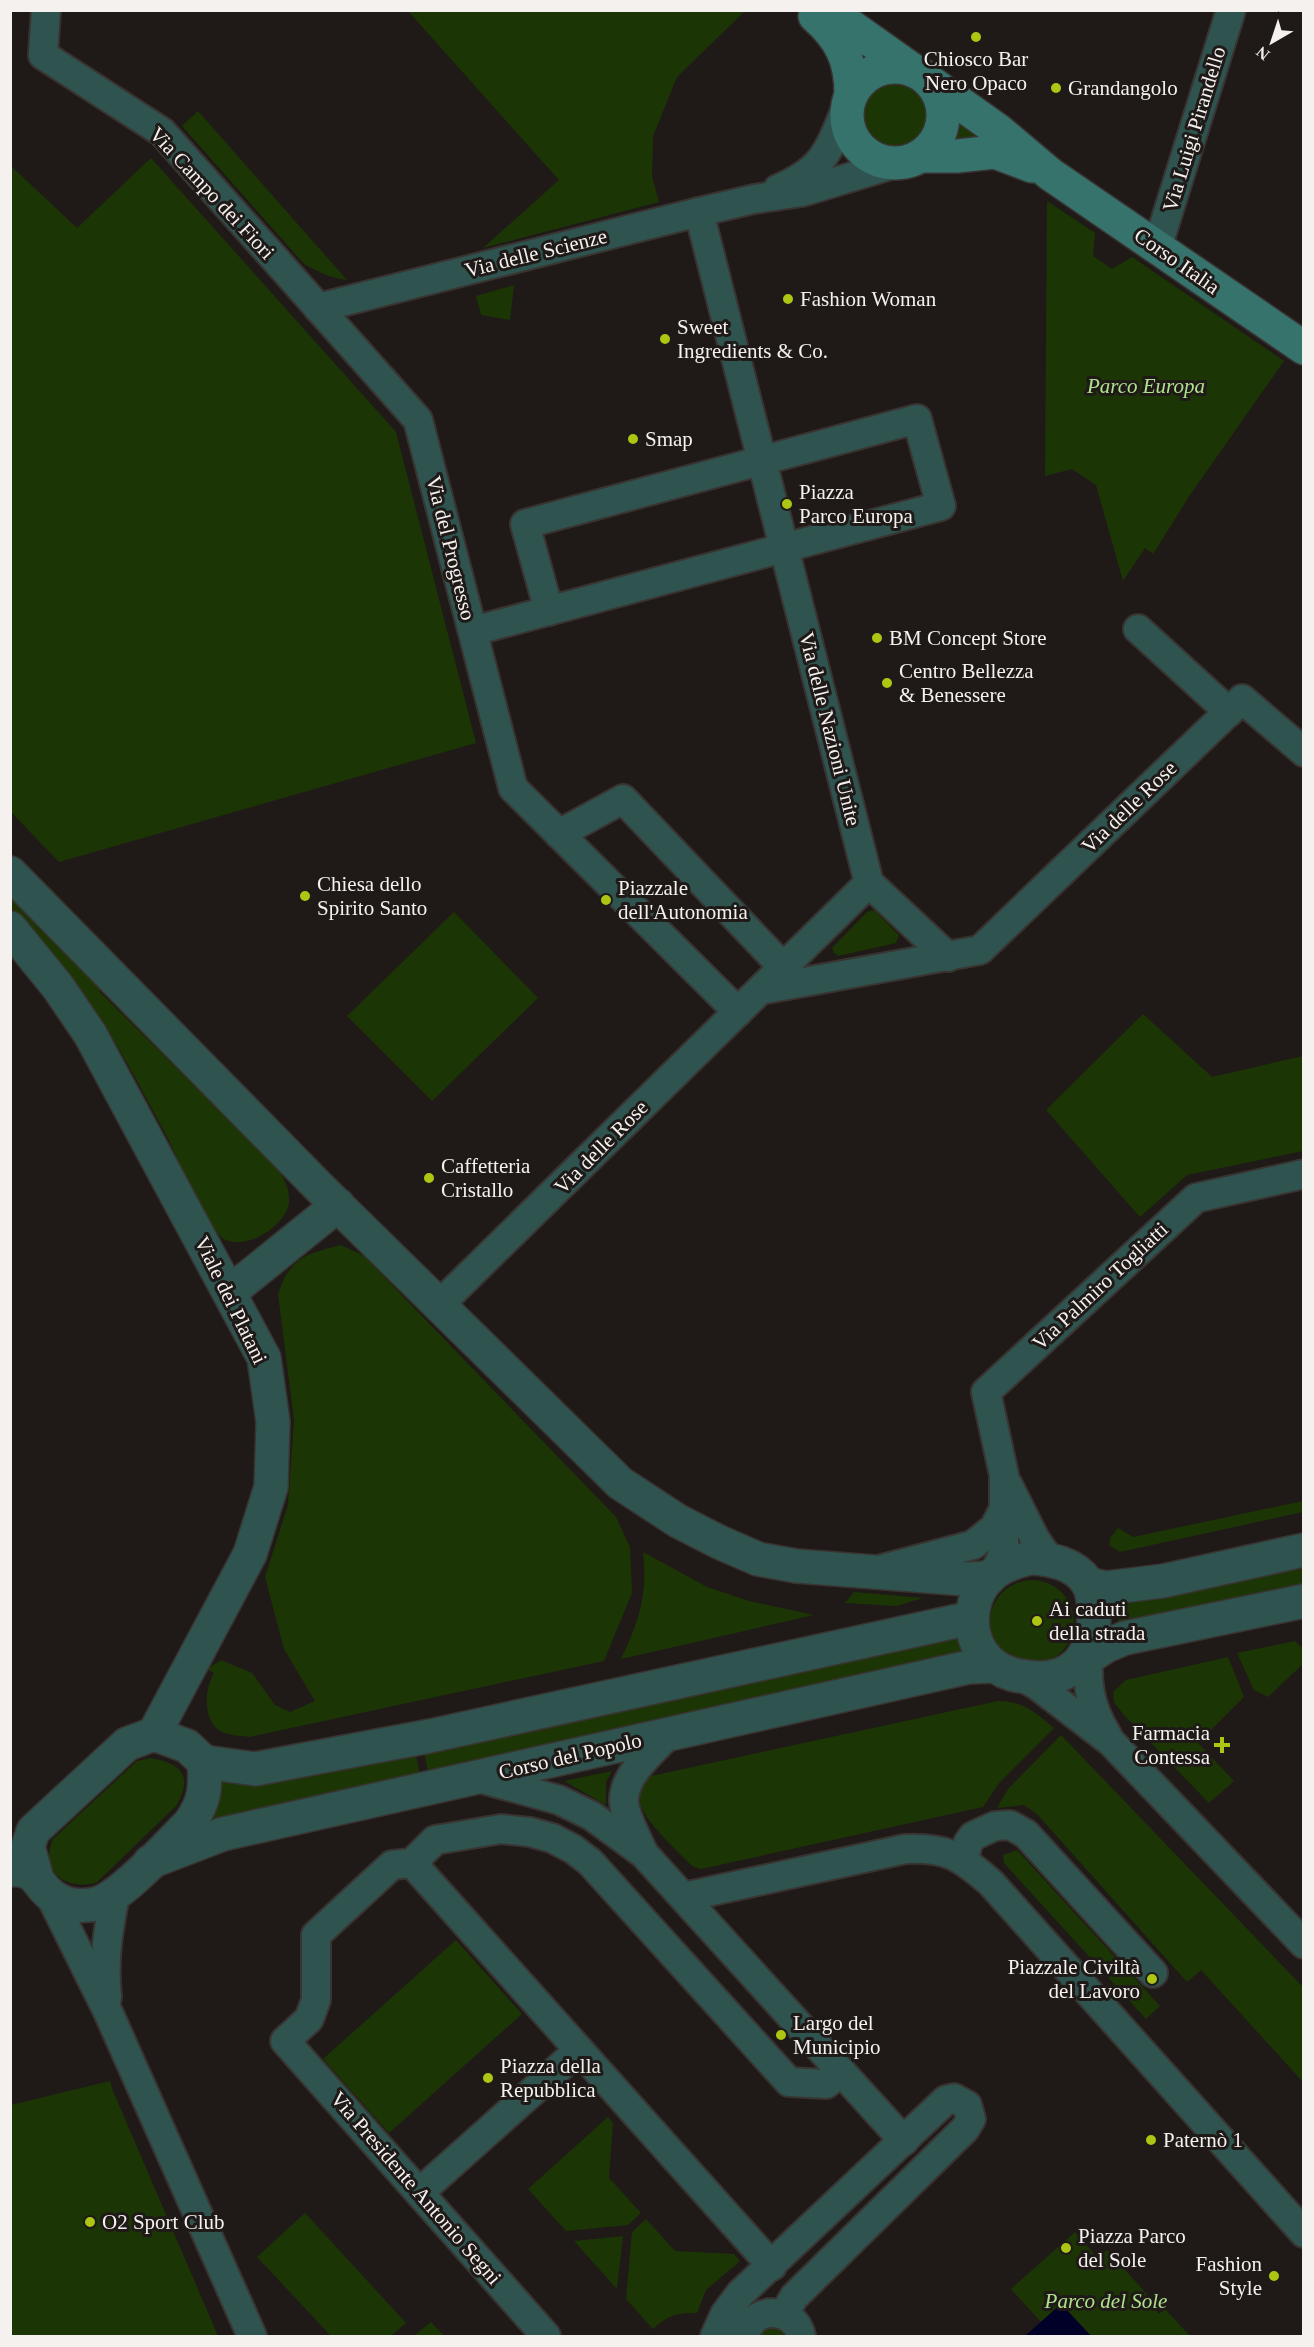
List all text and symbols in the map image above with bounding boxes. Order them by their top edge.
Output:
north arrow [1242,12,1302,72]
marker: Chiosco Bar Nero Opaco [969,30,983,44]
text: N [1253,43,1273,64]
street label: Via Luigi Pirandello [1157,44,1231,214]
place label: Chiosco Bar Nero Opaco [924,47,1028,95]
place label: Grandangolo [1068,76,1178,100]
marker: Grandangolo [1049,81,1063,95]
street label: Via Campo dei Fiori [145,122,280,264]
street label: Corso Italia [1130,223,1225,299]
street label: Via delle Scienze [462,224,610,282]
place label: Fashion Woman [800,287,937,311]
marker: Fashion Woman [781,292,795,306]
place label: Sweet Ingredients & Co. [677,315,828,363]
marker: Sweet Ingredients & Co. [658,332,672,346]
park label: Parco Europa [1086,374,1205,398]
place label: Smap [645,427,693,451]
marker: Smap [626,432,640,446]
street label: Via del Progresso [421,473,481,623]
place label: Piazza Parco Europa [799,480,913,528]
marker: Piazza Parco Europa [780,497,794,511]
place label: BM Concept Store [889,626,1047,650]
street label: Via delle Nazioni Unite [794,630,866,828]
marker: BM Concept Store [870,631,884,645]
place label: Centro Bellezza & Benessere [899,659,1034,707]
marker: Centro Bellezza & Benessere [880,676,894,690]
street label: Via delle Rose [1077,756,1181,858]
place label: Chiesa dello Spirito Santo [317,872,427,920]
place label: Piazzale dell'Autonomia [618,876,748,924]
marker: Chiesa dello Spirito Santo [298,889,312,903]
marker: Piazzale dell'Autonomia [599,893,613,907]
street label: Via delle Rose [549,1095,653,1199]
place label: Caffetteria Cristallo [441,1154,531,1202]
marker: Caffetteria Cristallo [422,1171,436,1185]
street label: Via Palmiro Togliatti [1027,1217,1173,1355]
street label: Viale dei Platani [190,1232,272,1368]
place label: Ai caduti della strada [1049,1597,1146,1645]
marker: Ai caduti della strada [1030,1614,1044,1628]
place label: Farmacia Contessa [1132,1721,1211,1769]
street label: Corso del Popolo [496,1728,644,1784]
marker: Farmacia Contessa [1215,1738,1229,1752]
place label: Piazzale Civiltà del Lavoro [1008,1955,1141,2003]
marker: Piazzale Civiltà del Lavoro [1145,1972,1159,1986]
place label: Largo del Municipio [793,2011,881,2059]
marker: Largo del Municipio [774,2028,788,2042]
place label: Piazza della Repubblica [500,2054,602,2102]
marker: Piazza della Repubblica [481,2071,495,2085]
street label: Via Presidente Antonio Segni [326,2087,506,2290]
place label: Paternò 1 [1163,2128,1243,2152]
marker: Paternò 1 [1144,2133,1158,2147]
place label: O2 Sport Club [102,2210,225,2234]
marker: O2 Sport Club [83,2215,97,2229]
place label: Piazza Parco del Sole [1078,2224,1186,2272]
marker: Piazza Parco del Sole [1059,2241,1073,2255]
place label: Fashion Style [1195,2252,1262,2300]
marker: Fashion Style [1267,2269,1281,2283]
park label: Parco del Sole [1044,2289,1167,2313]

